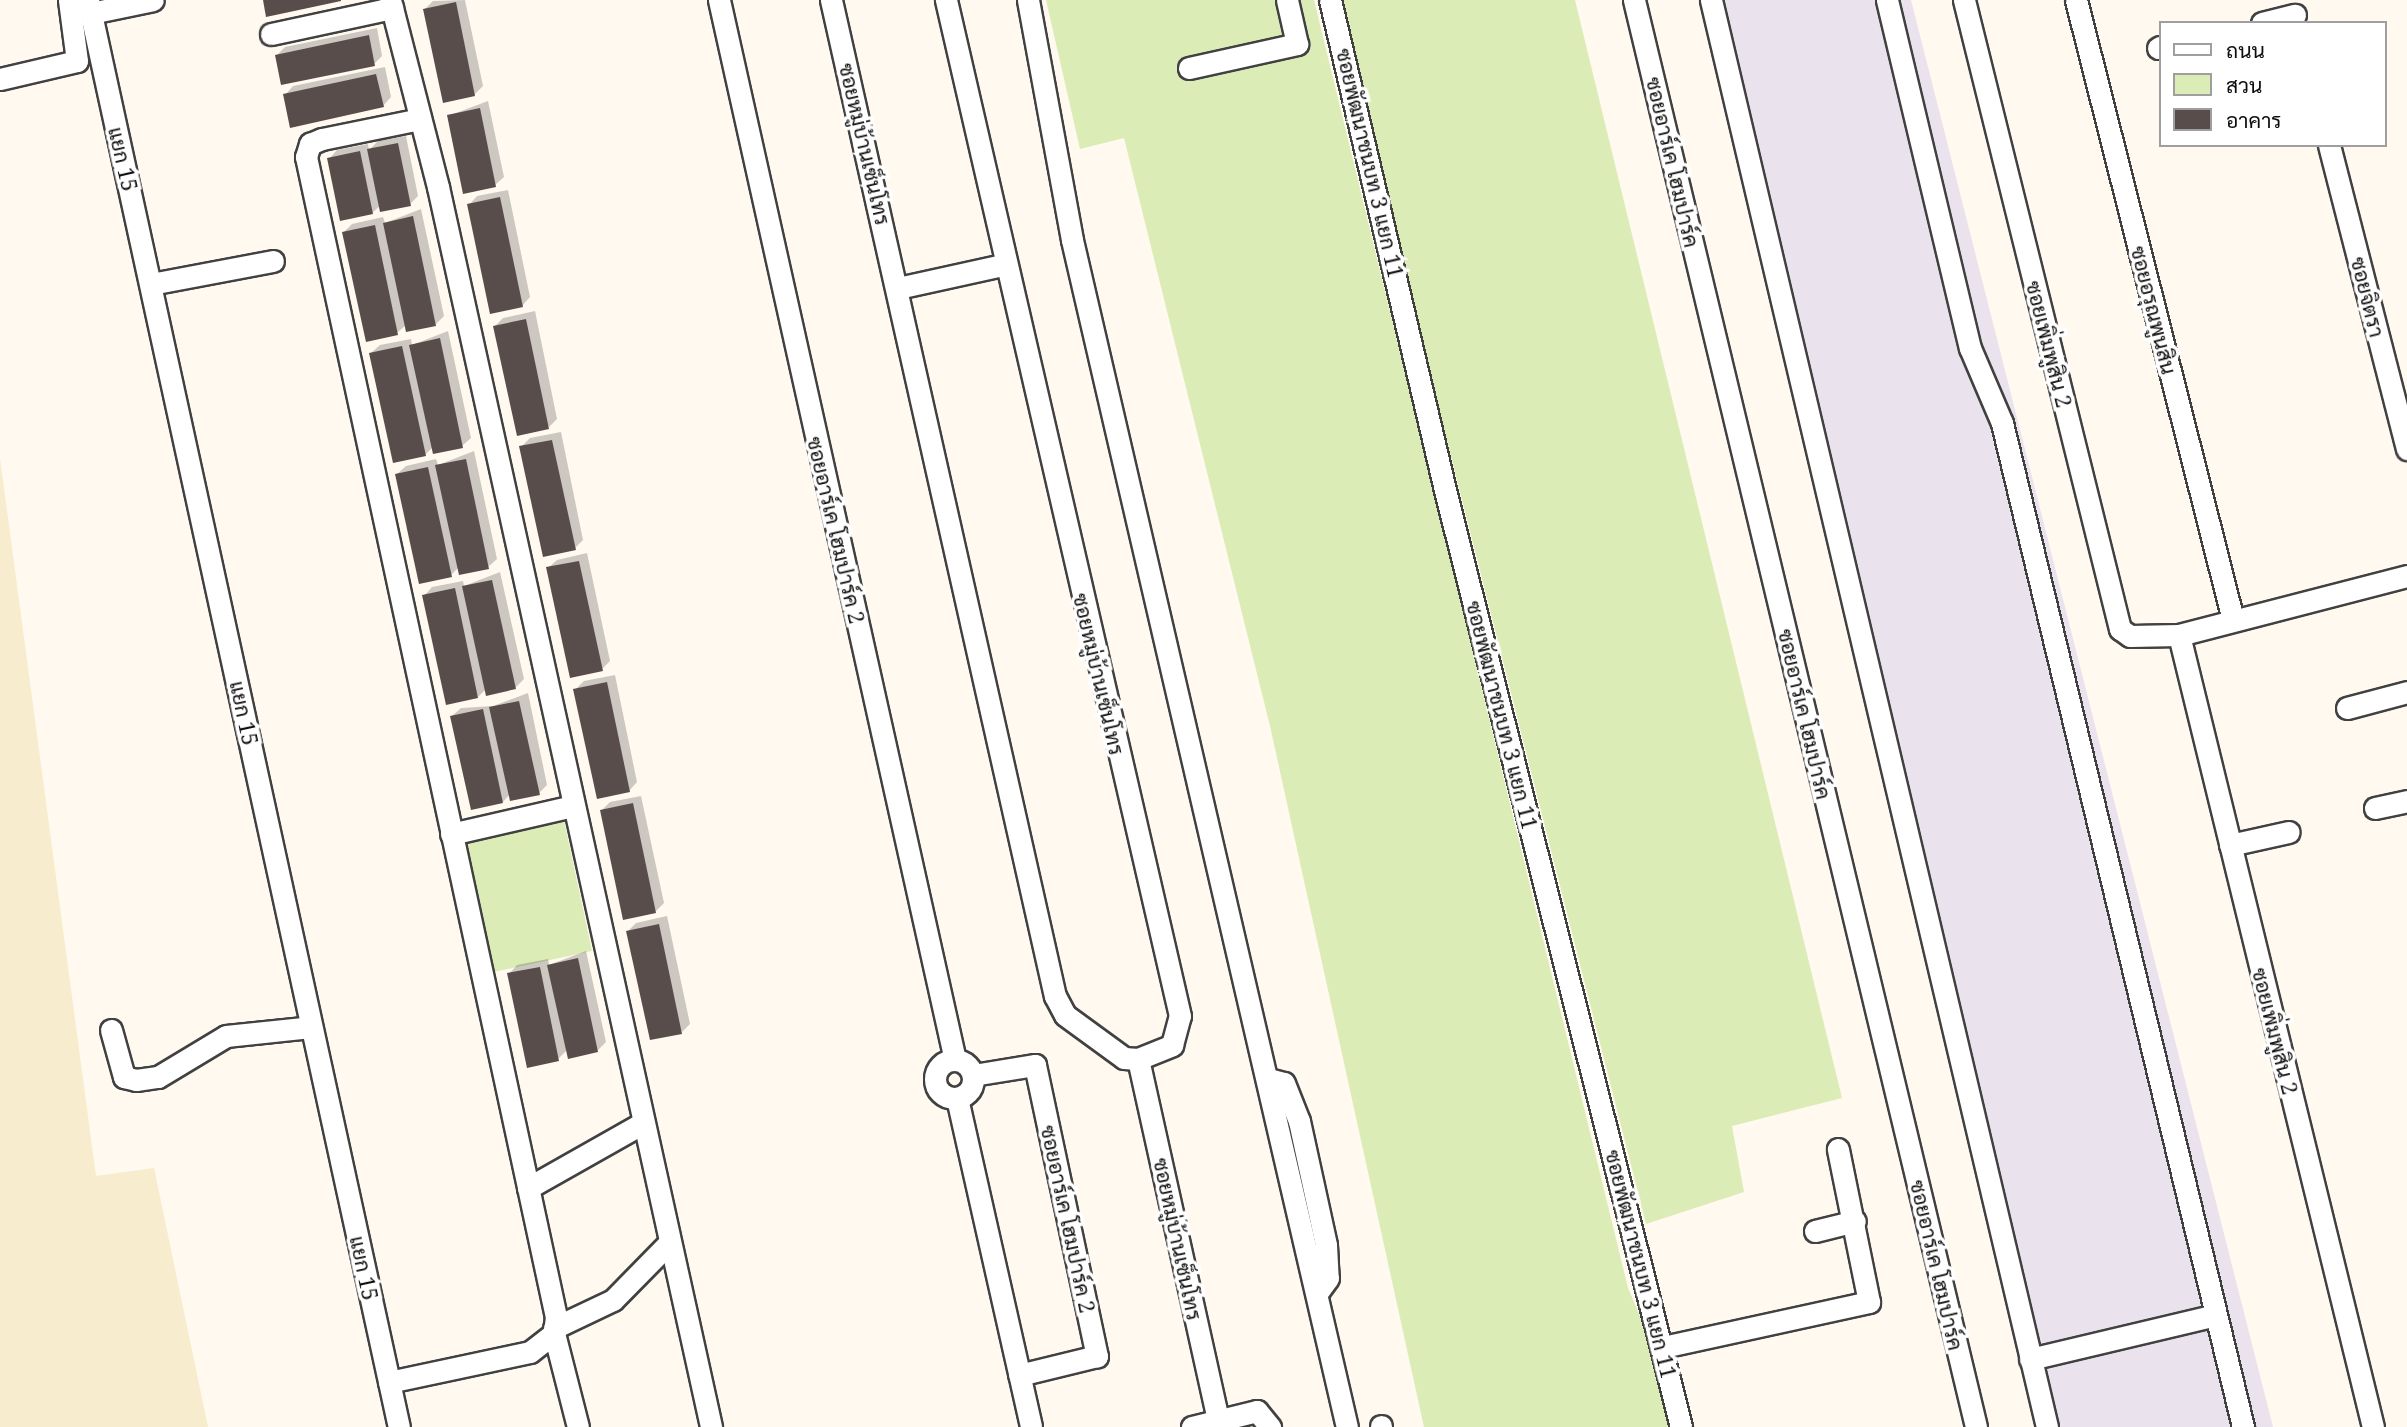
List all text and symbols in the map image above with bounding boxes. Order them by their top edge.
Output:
legend [2158,21,2386,147]
text: ถนน [2226,36,2265,64]
street label: ซอยพัฒนาชนบท 3 แยก 11 [1331,46,1409,280]
street label: ซอยหมู่บ้านเซ็นโทร [834,61,896,227]
text: สวน [2226,71,2262,99]
street label: ซอยอาร์เค โฮมปาร์ค [1641,74,1705,250]
text: อาคาร [2226,106,2282,134]
street label: แยก 15 [103,124,143,194]
street label: ซอยอรุณพูนสิน [2126,243,2182,377]
street label: ซอยจิตรา [2346,254,2390,340]
street label: ซอยเพิ่มพูสิน 2 [2021,278,2077,410]
street label: ซอยอาร์เค โฮมปาร์ค 2 [802,434,870,626]
street label: ซอยหมู่บ้านเซ็นโทร [1068,591,1130,757]
street label: ซอยพัฒนาชนบท 3 แยก 11 [1461,598,1543,832]
street label: ซอยอาร์เค โฮมปาร์ค [1773,626,1837,802]
street label: แยก 15 [225,678,263,748]
street label: ซอยเพิ่มพูสิน 2 [2247,965,2303,1097]
street label: ซอยอาร์เค โฮมปาร์ค 2 [1036,1123,1100,1315]
street label: ซอยพัฒนาชนบท 3 แยก 11 [1600,1147,1682,1381]
street label: ซอยหมู่บ้านเซ็นโทร [1148,1155,1208,1323]
street label: ซอยอาร์เค โฮมปาร์ค [1905,1177,1969,1353]
street label: แยก 15 [345,1233,383,1303]

